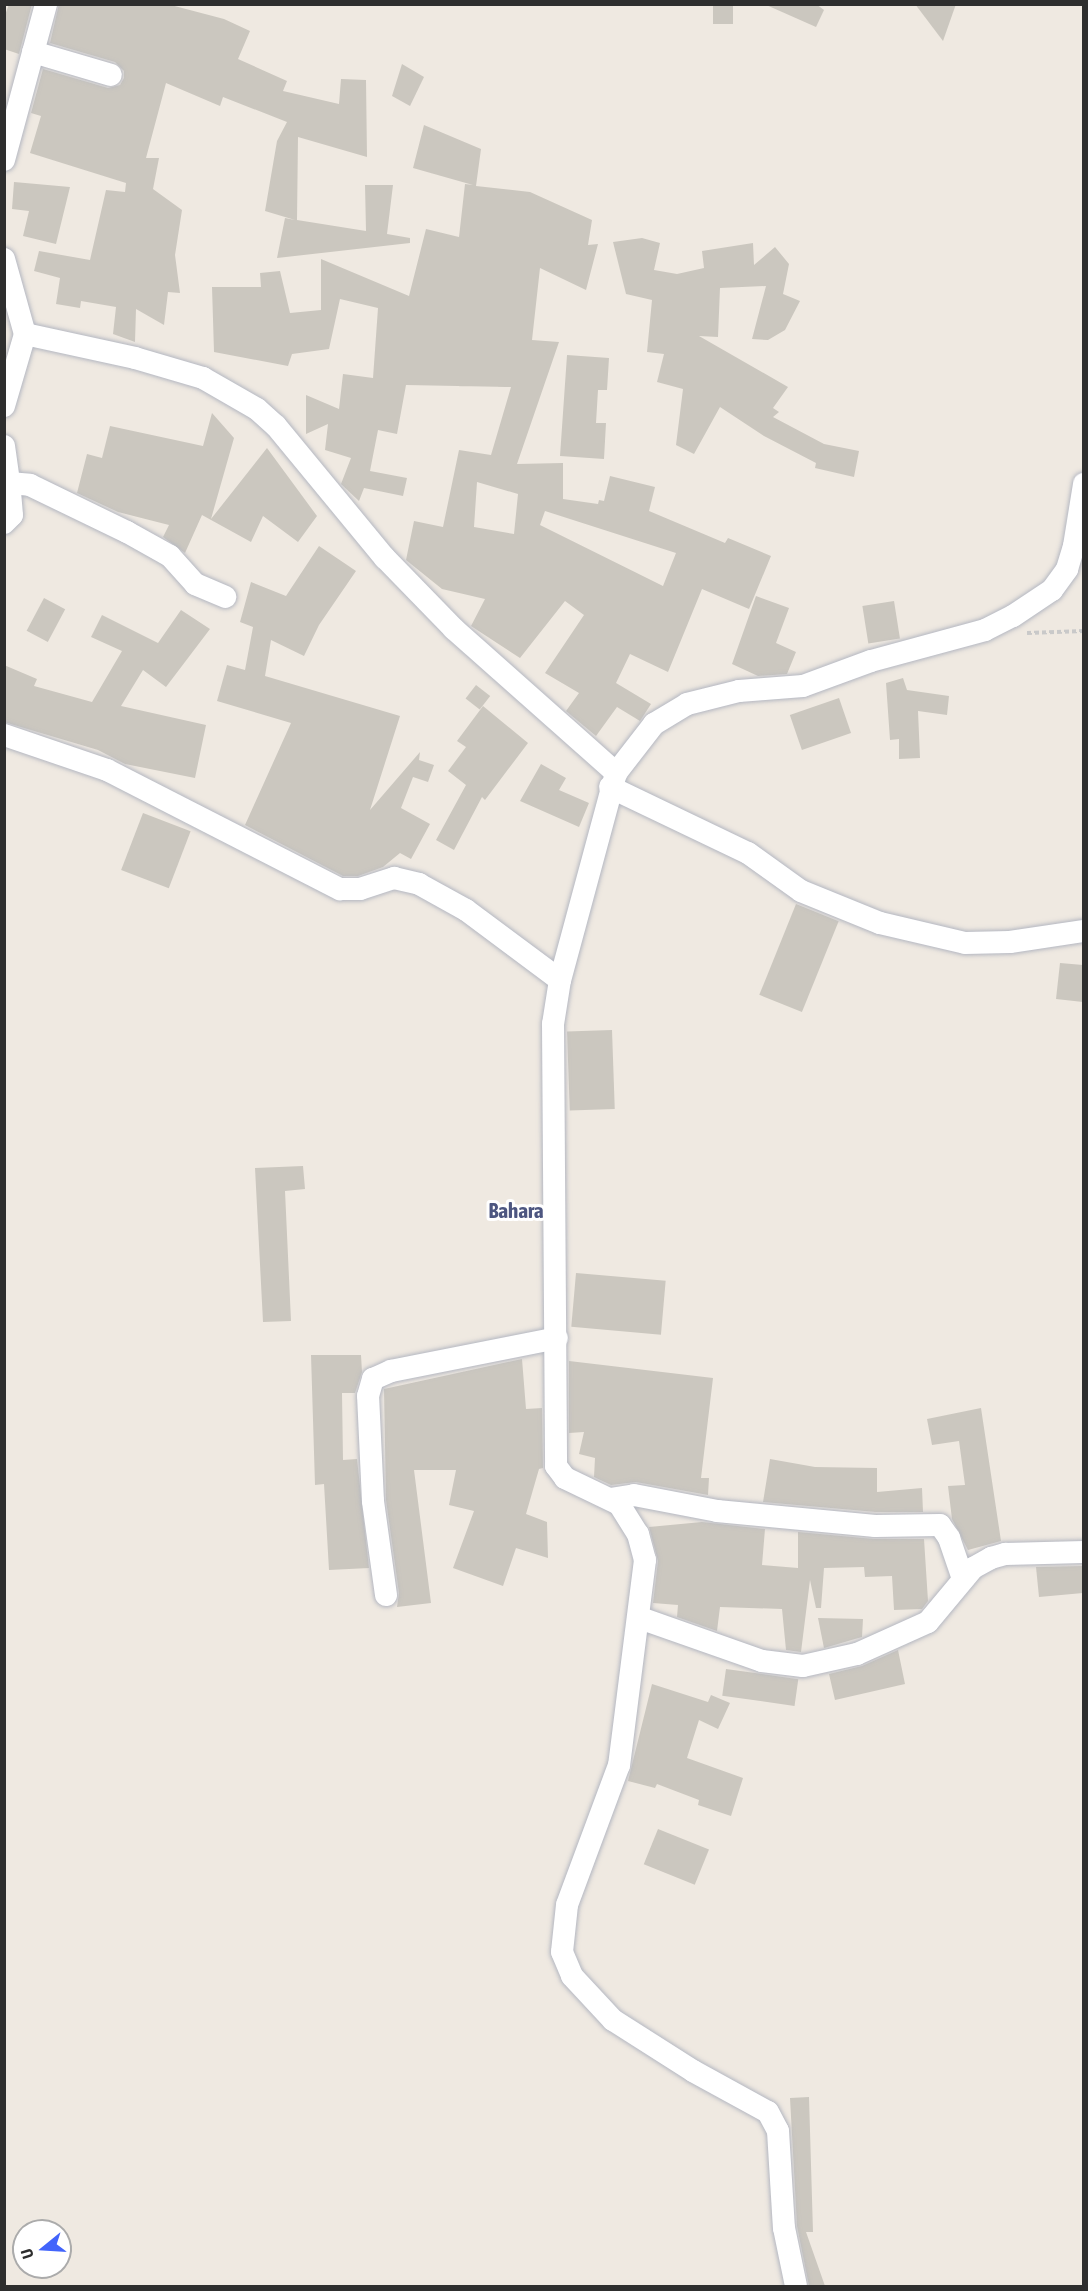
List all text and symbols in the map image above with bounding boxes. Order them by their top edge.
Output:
district label: Bahara [488,1197,544,1223]
north arrow [12,2219,72,2279]
text: U [17,2247,37,2261]

